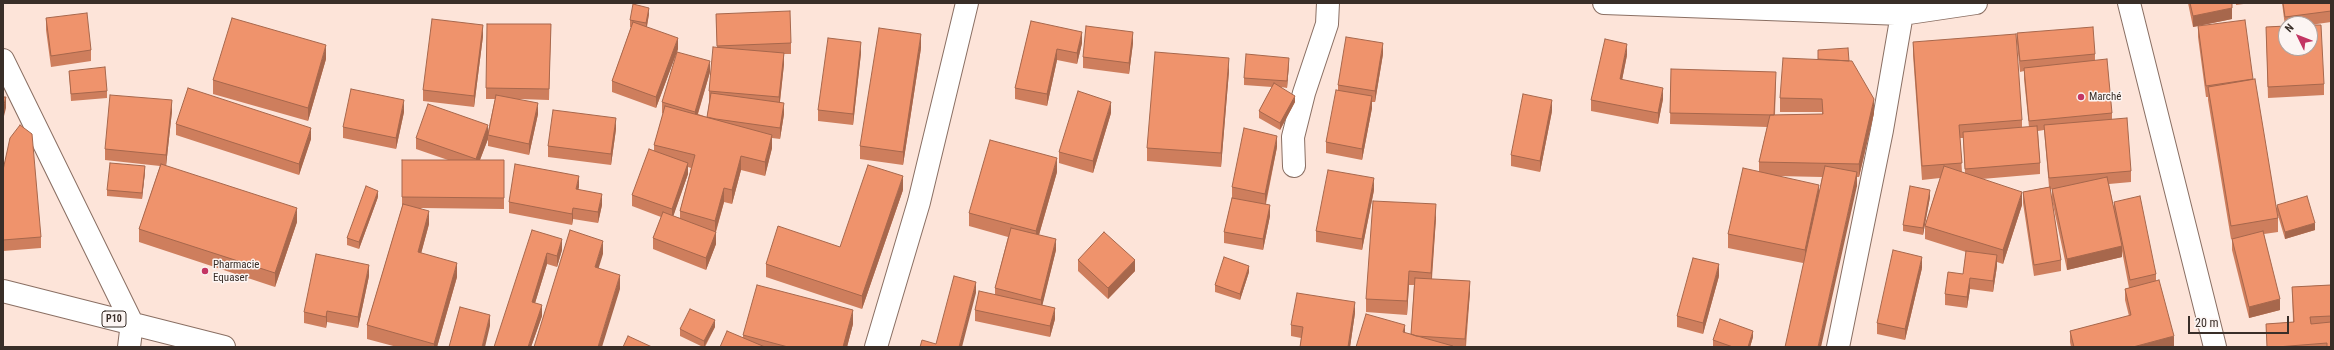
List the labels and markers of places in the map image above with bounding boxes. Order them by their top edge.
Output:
place label: Marché [2089,90,2121,104]
marker: Marché [2076,92,2086,102]
place label: Pharmacie Equaser [213,258,259,284]
marker: Pharmacie Equaser [200,266,210,276]

